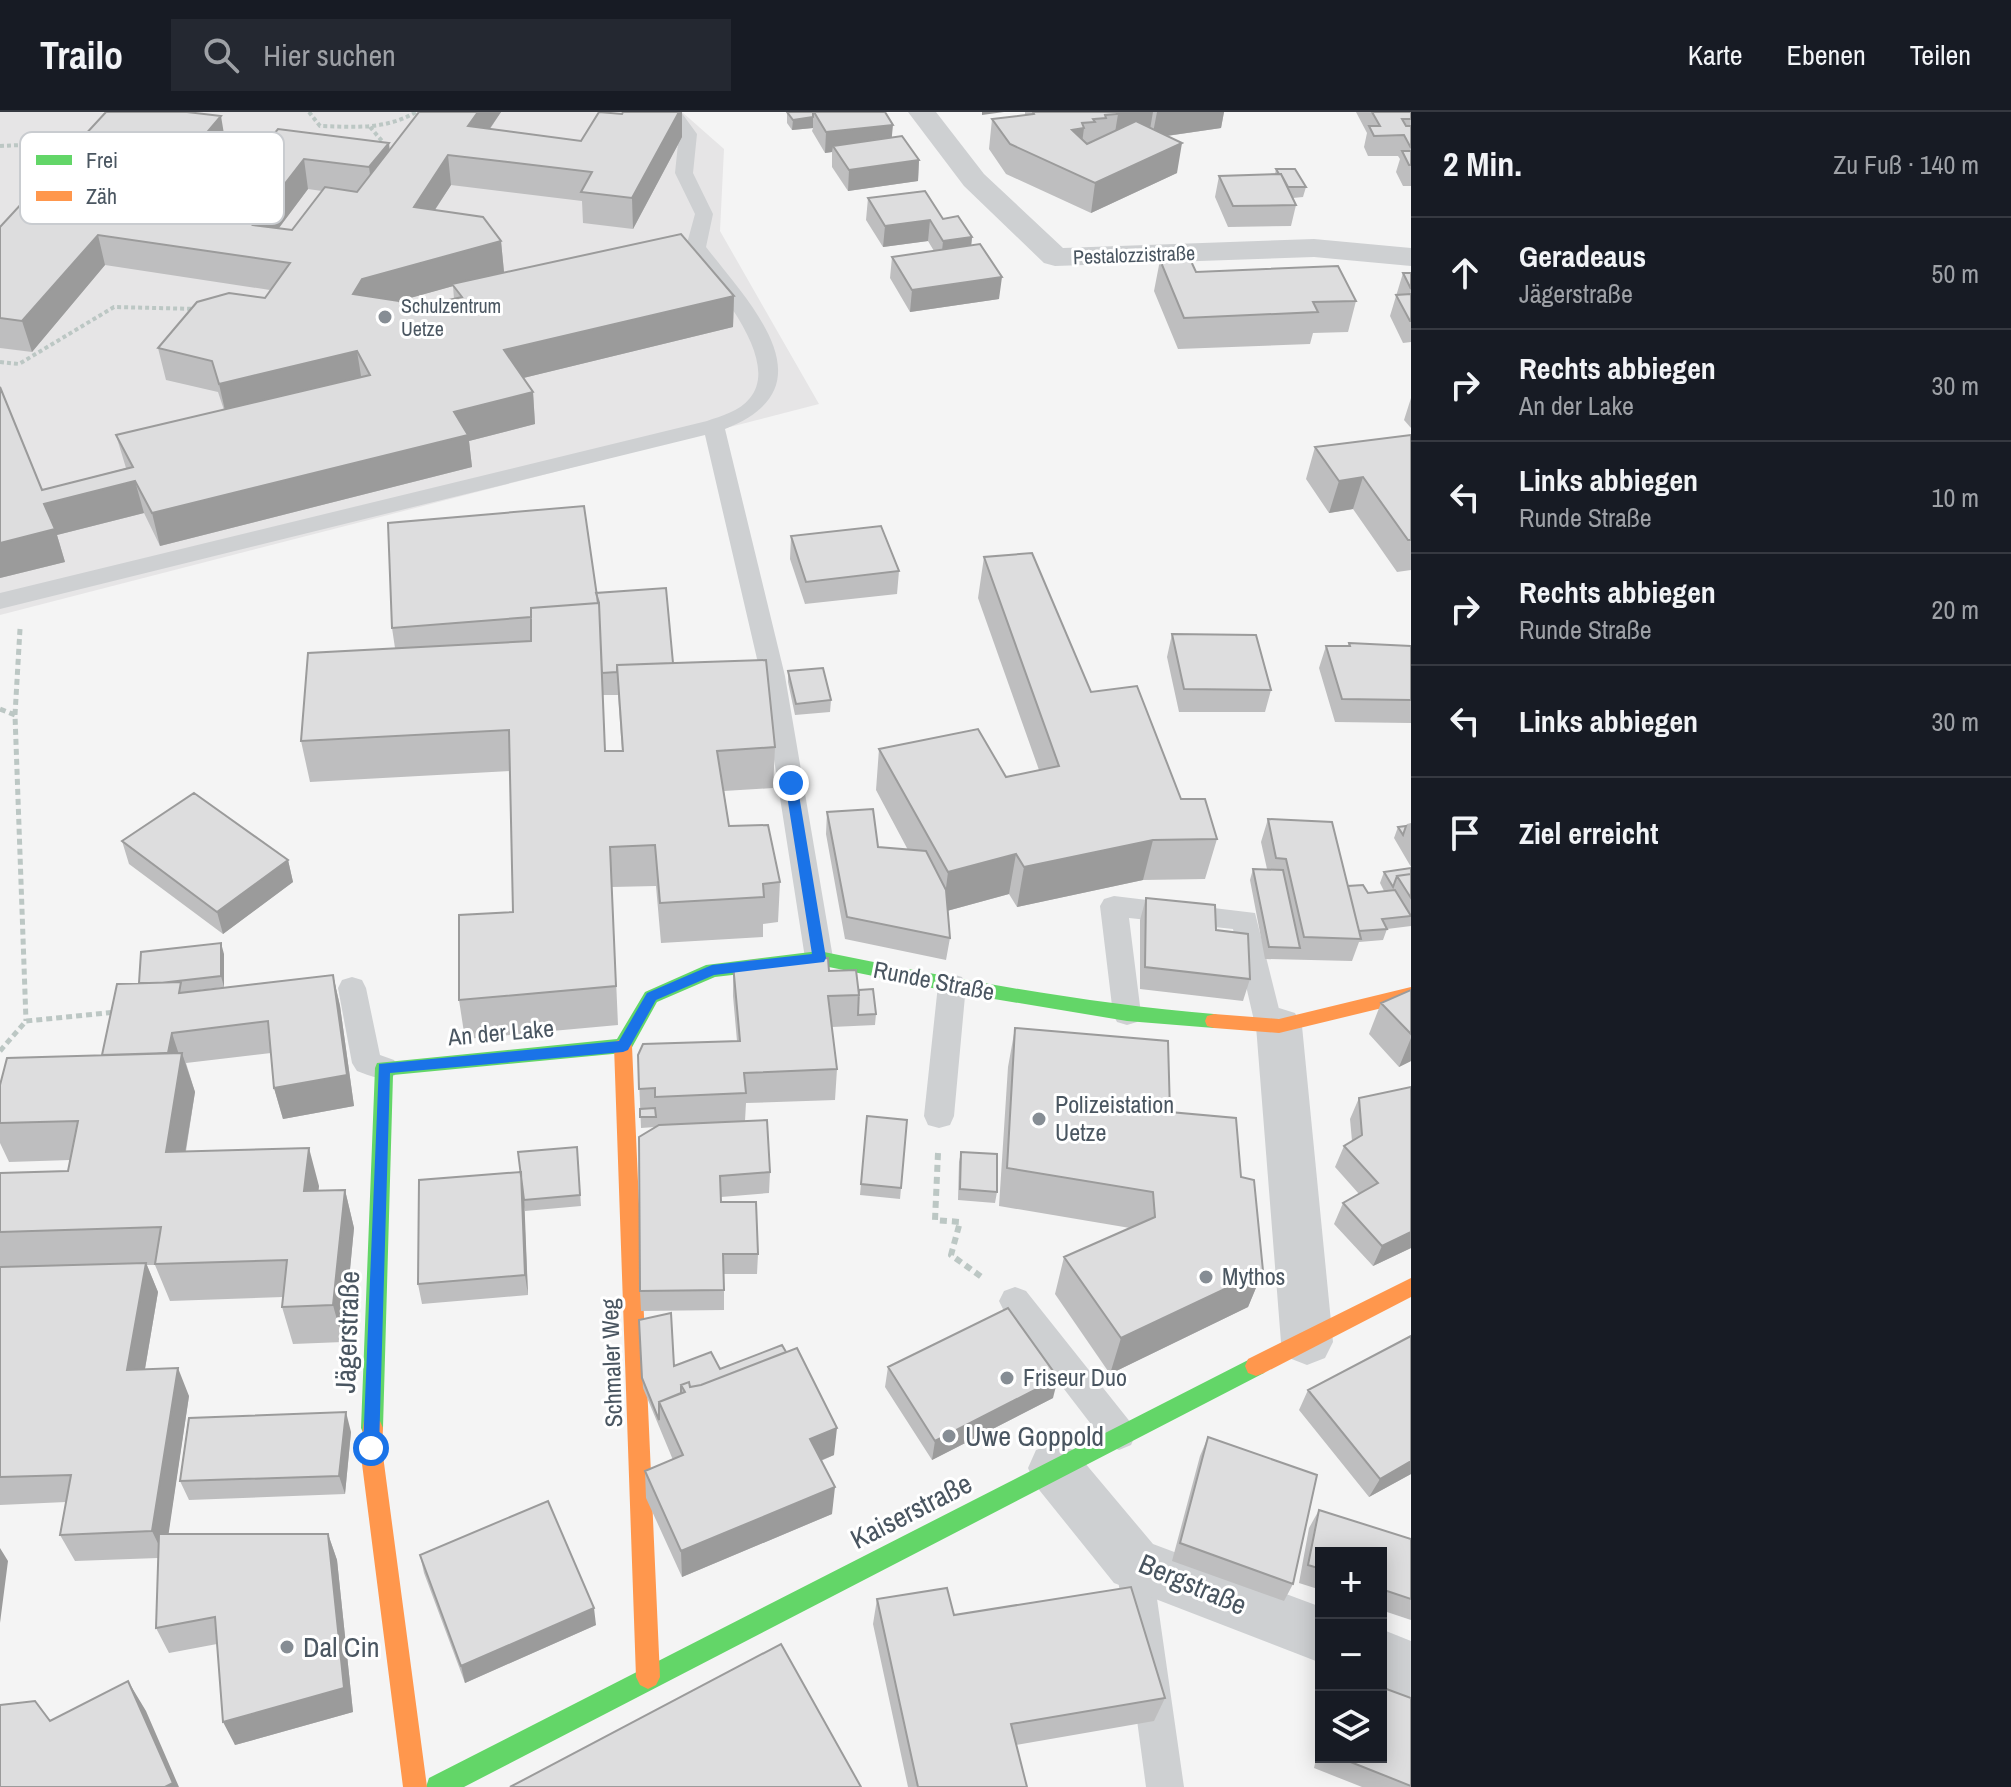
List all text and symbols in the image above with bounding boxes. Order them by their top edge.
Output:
search box [171,19,731,91]
text: Trailo [40,30,123,81]
icon: search [199,33,243,77]
text: Hier suchen [263,35,396,75]
text: Karte [1688,36,1743,74]
text: Ebenen [1787,36,1866,74]
text: Teilen [1910,36,1971,74]
legend [20,132,284,224]
text: 2 Min. [1443,141,1522,187]
text: Frei [86,145,118,175]
text: Zu Fuß · 140 m [1833,147,1979,182]
text: Zäh [86,181,117,211]
text: Geradeaus [1519,236,1646,276]
street label: Pestalozzistraße [1072,239,1195,270]
icon: ahead [1443,251,1487,295]
text: 50 m [1932,256,1979,291]
text: Jägerstraße [1519,276,1633,311]
place label: Schulzentrum Uetze [401,292,501,342]
marker: Schulzentrum Uetze [376,308,394,326]
text: Rechts abbiegen [1519,348,1716,388]
icon: right [1443,363,1487,407]
text: 30 m [1932,368,1979,403]
text: An der Lake [1519,388,1634,423]
text: Links abbiegen [1519,460,1698,500]
icon: left [1443,475,1487,519]
text: 10 m [1932,480,1979,515]
text: Runde Straße [1519,500,1652,535]
text: Rechts abbiegen [1519,572,1716,612]
icon: right [1443,587,1487,631]
text: 20 m [1932,592,1979,627]
text: Runde Straße [1519,612,1652,647]
icon: left [1443,699,1487,743]
text: Links abbiegen [1519,701,1698,741]
text: 30 m [1932,704,1979,739]
route end [773,765,809,801]
icon: arrive [1443,811,1487,855]
text: Ziel erreicht [1519,813,1658,853]
street label: Runde Straße [871,953,997,1007]
street label: An der Lake [446,1011,555,1053]
place label: Polizeistation Uetze [1055,1088,1174,1148]
marker: Polizeistation Uetze [1030,1110,1048,1128]
place label: Mythos [1222,1260,1285,1292]
marker: Mythos [1197,1268,1215,1286]
street label: Jägerstraße [326,1270,368,1394]
street label: Schmaler Weg [593,1298,629,1428]
place label: Friseur Duo [1023,1361,1127,1393]
marker: Friseur Duo [998,1369,1016,1387]
place label: Uwe Goppold [965,1417,1104,1455]
marker: Uwe Goppold [940,1427,958,1445]
route start [353,1430,389,1466]
street label: Kaiserstraße [844,1464,978,1558]
street label: Bergstraße [1133,1544,1253,1624]
map controls [1315,1547,1387,1763]
button: + [1315,1547,1387,1619]
button: − [1315,1619,1387,1691]
place label: Dal Cin [303,1628,380,1666]
marker: Dal Cin [278,1638,296,1656]
button: layers [1315,1691,1387,1763]

